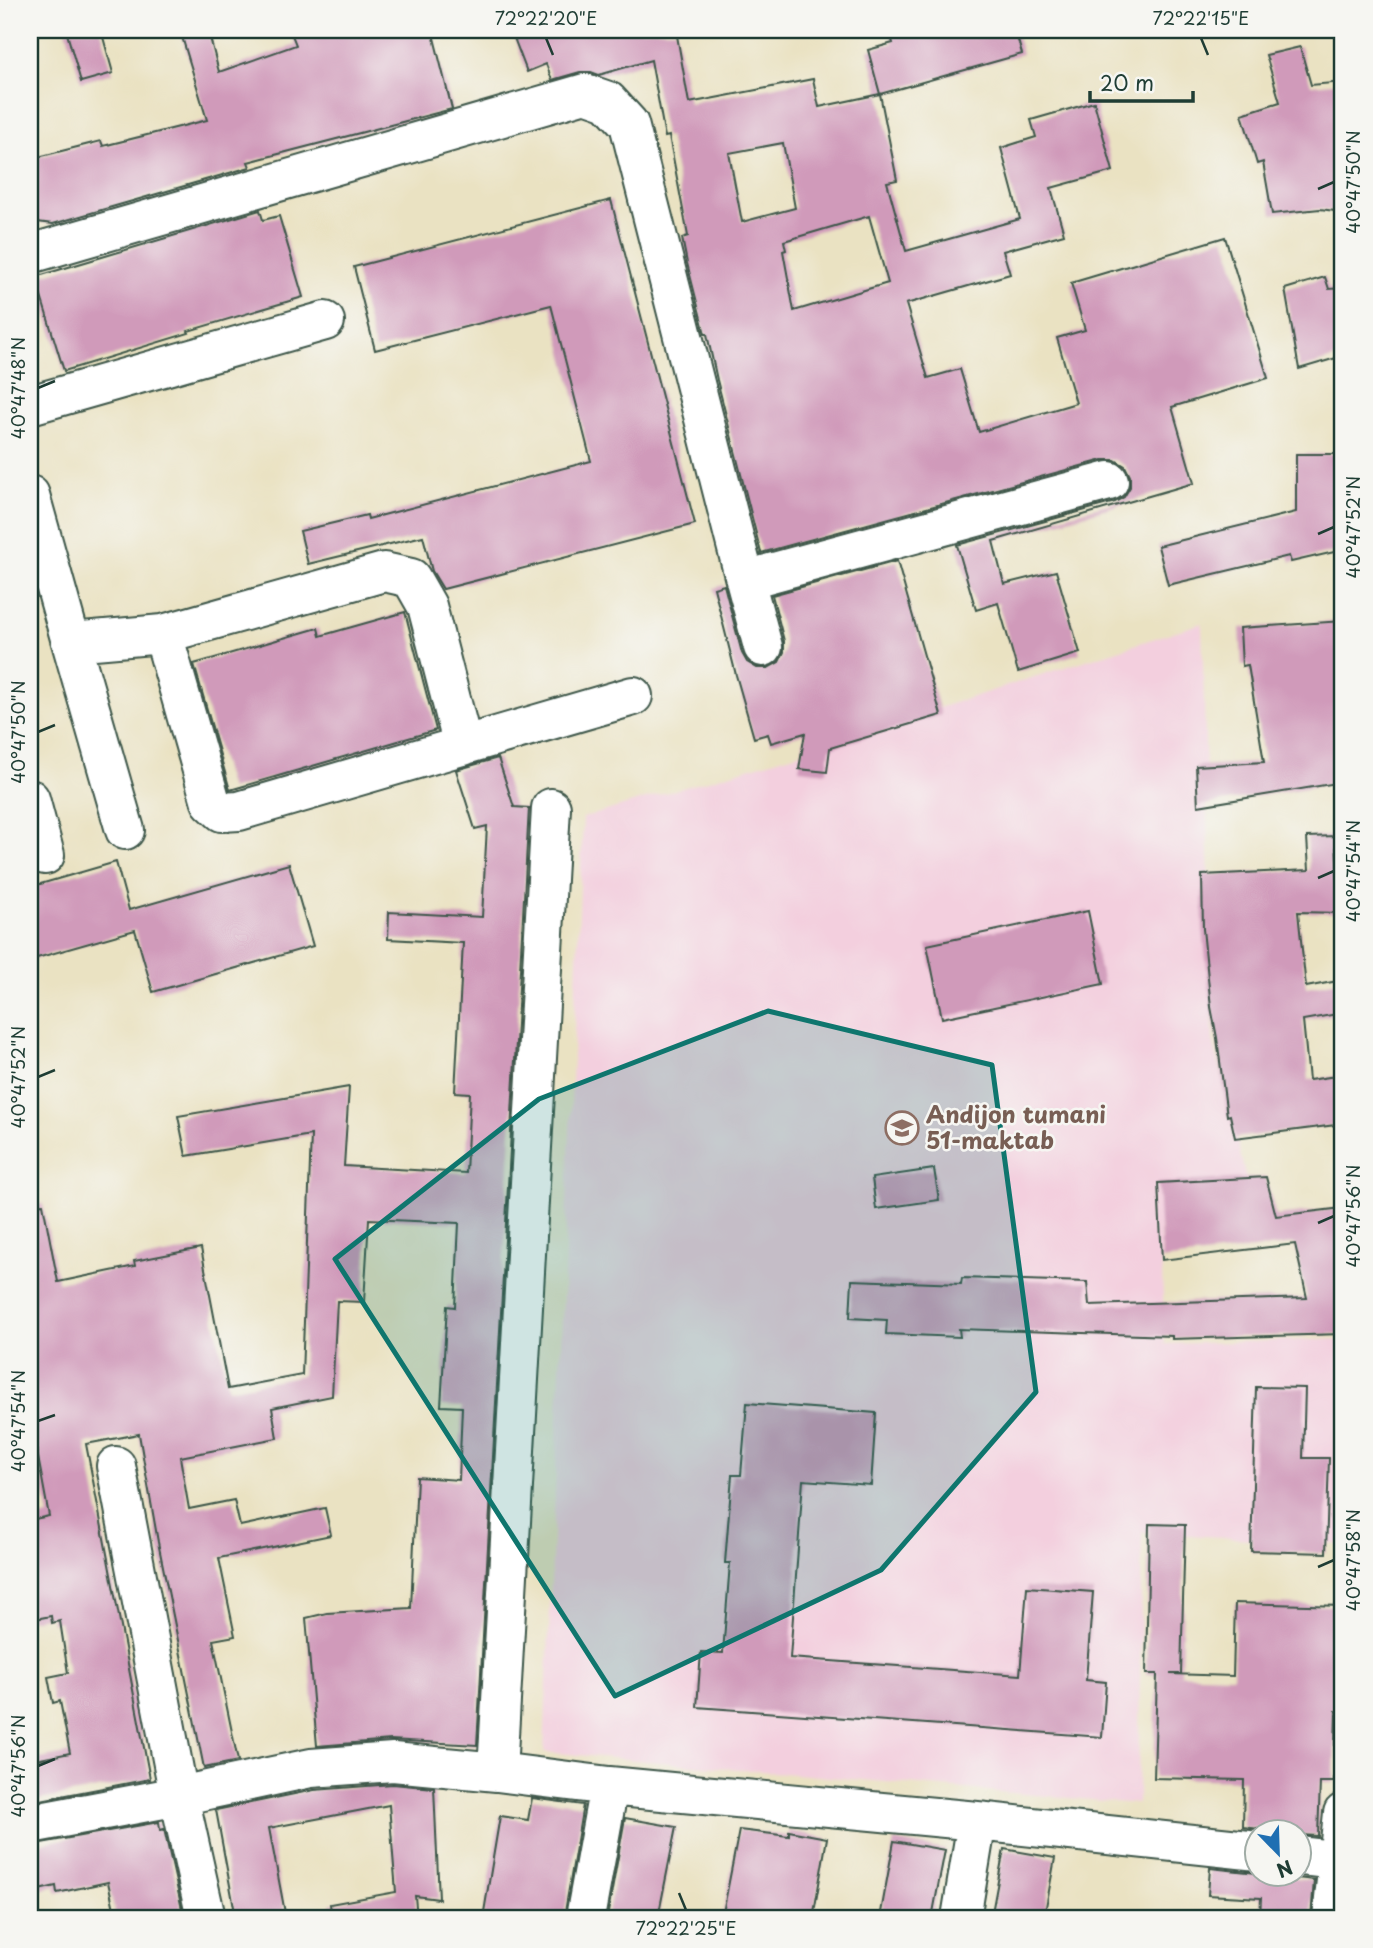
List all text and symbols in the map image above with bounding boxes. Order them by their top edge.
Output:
text: 72°22'20"E [495,4,597,31]
text: 72°22'15"E [1153,4,1249,31]
scale bar [1090,60,1193,104]
text: 20 m [1100,66,1154,98]
text: 40°47'50"N [1339,130,1366,234]
text: 40°47'48"N [4,337,31,439]
text: 40°47'52"N [1339,476,1366,578]
text: 40°47'50"N [4,680,31,784]
text: 40°47'54"N [1339,820,1366,922]
text: 40°47'52"N [4,1026,31,1128]
place label: Andijon tumani 51-maktab [926,1096,1106,1157]
school or university icon: Andijon tumani 51-maktab [883,1109,921,1147]
text: 40°47'56"N [1339,1164,1366,1268]
text: 40°47'54"N [4,1370,31,1472]
text: 40°47'58"N [1339,1509,1366,1611]
text: 40°47'56"N [4,1714,31,1818]
north arrow [1244,1818,1314,1888]
text: N [1273,1854,1297,1885]
text: 72°22'25"E [635,1914,737,1941]

